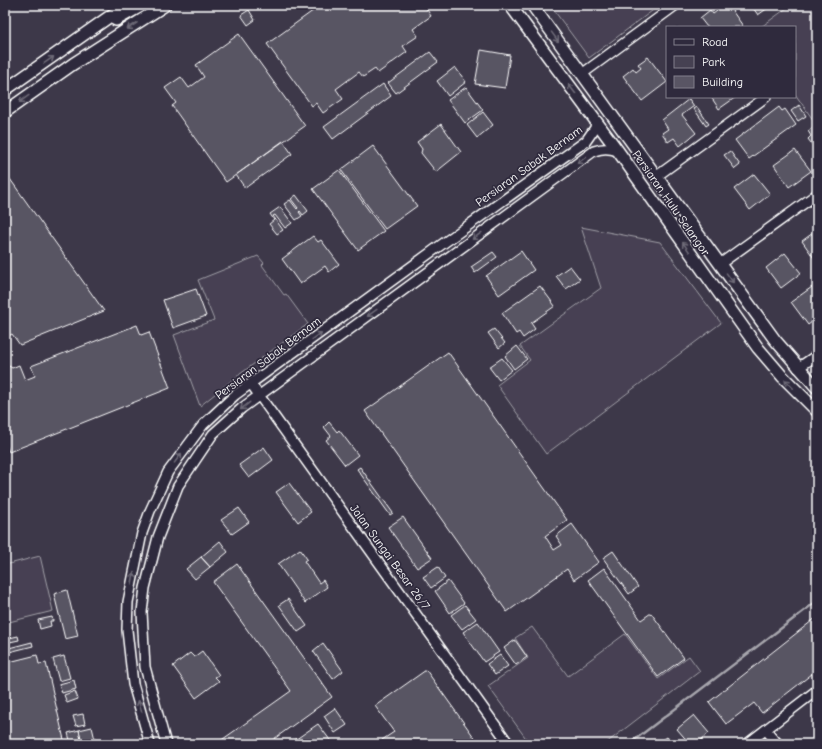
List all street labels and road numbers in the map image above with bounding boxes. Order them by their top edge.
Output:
street label: Persiaran Sabak Bernam [473,123,585,209]
street label: Persiaran Hulu Selangor [629,148,713,259]
street label: Persiaran Sabak Bernam [212,314,324,402]
street label: Jalan Sungai Besar 26/7 [347,502,433,613]

